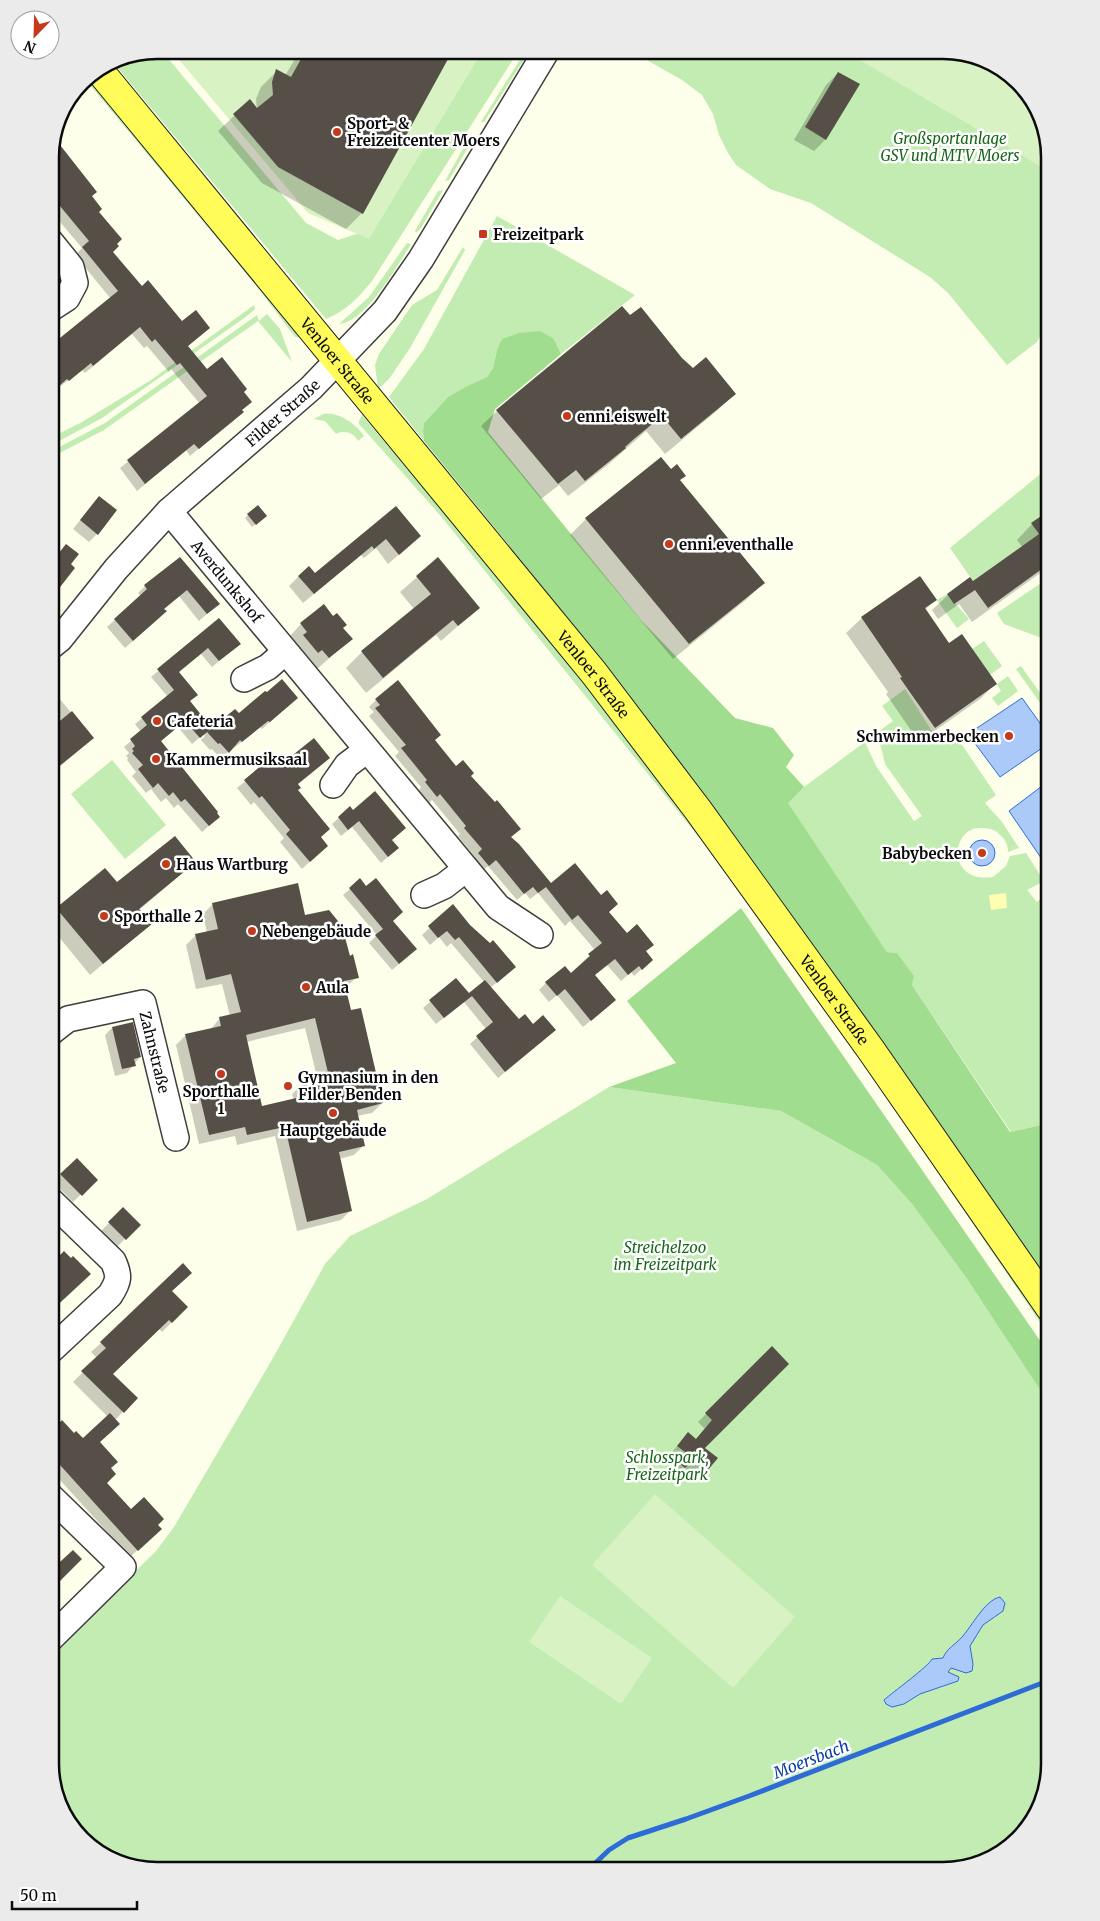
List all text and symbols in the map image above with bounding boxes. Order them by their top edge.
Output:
north arrow [10,10,60,60]
text: N [21,37,39,57]
place label: Sport- & Freizeitcenter Moers [347,114,500,150]
marker: Sport- & Freizeitcenter Moers [331,126,343,138]
park label: Großsportanlage GSV und MTV Moers [880,129,1020,165]
place label: Freizeitpark [493,225,584,244]
marker: Freizeitpark [477,228,489,240]
street label: Venloer Straße [296,313,379,408]
street label: Filder Straße [241,375,324,450]
place label: enni.eiswelt [577,407,667,426]
marker: enni.eiswelt [561,410,573,422]
street label: Averdunkshof [187,535,268,627]
place label: enni.eventhalle [679,535,793,554]
marker: enni.eventhalle [663,538,675,550]
street label: Venloer Straße [553,626,634,722]
place label: Cafeteria [167,712,234,731]
marker: Cafeteria [151,715,163,727]
place label: Schwimmerbecken [856,727,999,746]
marker: Schwimmerbecken [1003,730,1015,742]
place label: Kammermusiksaal [166,750,307,769]
marker: Kammermusiksaal [150,753,162,765]
place label: Babybecken [882,844,972,863]
marker: Babybecken [976,847,988,859]
place label: Haus Wartburg [176,855,289,874]
marker: Haus Wartburg [160,858,172,870]
place label: Sporthalle 2 [114,907,203,926]
marker: Sporthalle 2 [98,910,110,922]
place label: Nebengebäude [262,922,371,941]
marker: Nebengebäude [246,925,258,937]
street label: Venloer Straße [795,950,874,1048]
place label: Aula [315,978,350,997]
marker: Aula [300,981,312,993]
street label: Zahnstraße [136,1009,174,1095]
marker: Sporthalle 1 [215,1068,227,1080]
place label: Gymnasium in den Filder Benden [298,1068,438,1104]
marker: Gymnasium in den Filder Benden [282,1080,294,1092]
place label: Sporthalle 1 [183,1082,259,1118]
marker: Hauptgebäude [327,1107,339,1119]
place label: Hauptgebäude [280,1121,386,1140]
park label: Streichelzoo im Freizeitpark [613,1238,717,1274]
park label: Schlosspark, Freizeitpark [625,1448,709,1484]
water label: Moersbach [769,1735,852,1783]
scale bar [12,1878,138,1910]
text: 50 m [20,1886,57,1905]

